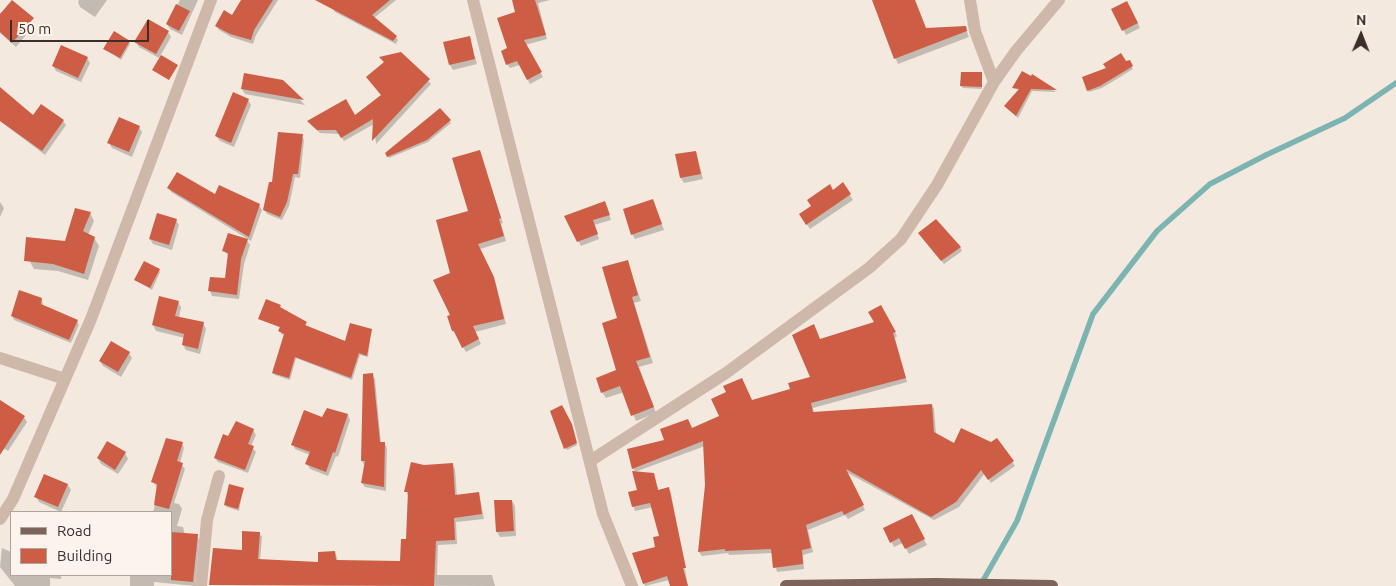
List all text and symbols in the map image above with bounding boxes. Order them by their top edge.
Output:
scale bar [12,10,151,42]
north arrow [1336,10,1386,60]
text: N [1356,12,1367,28]
text: 50 m [18,20,51,37]
legend [10,511,172,576]
text: Road [57,522,92,539]
text: Building [57,547,112,564]

